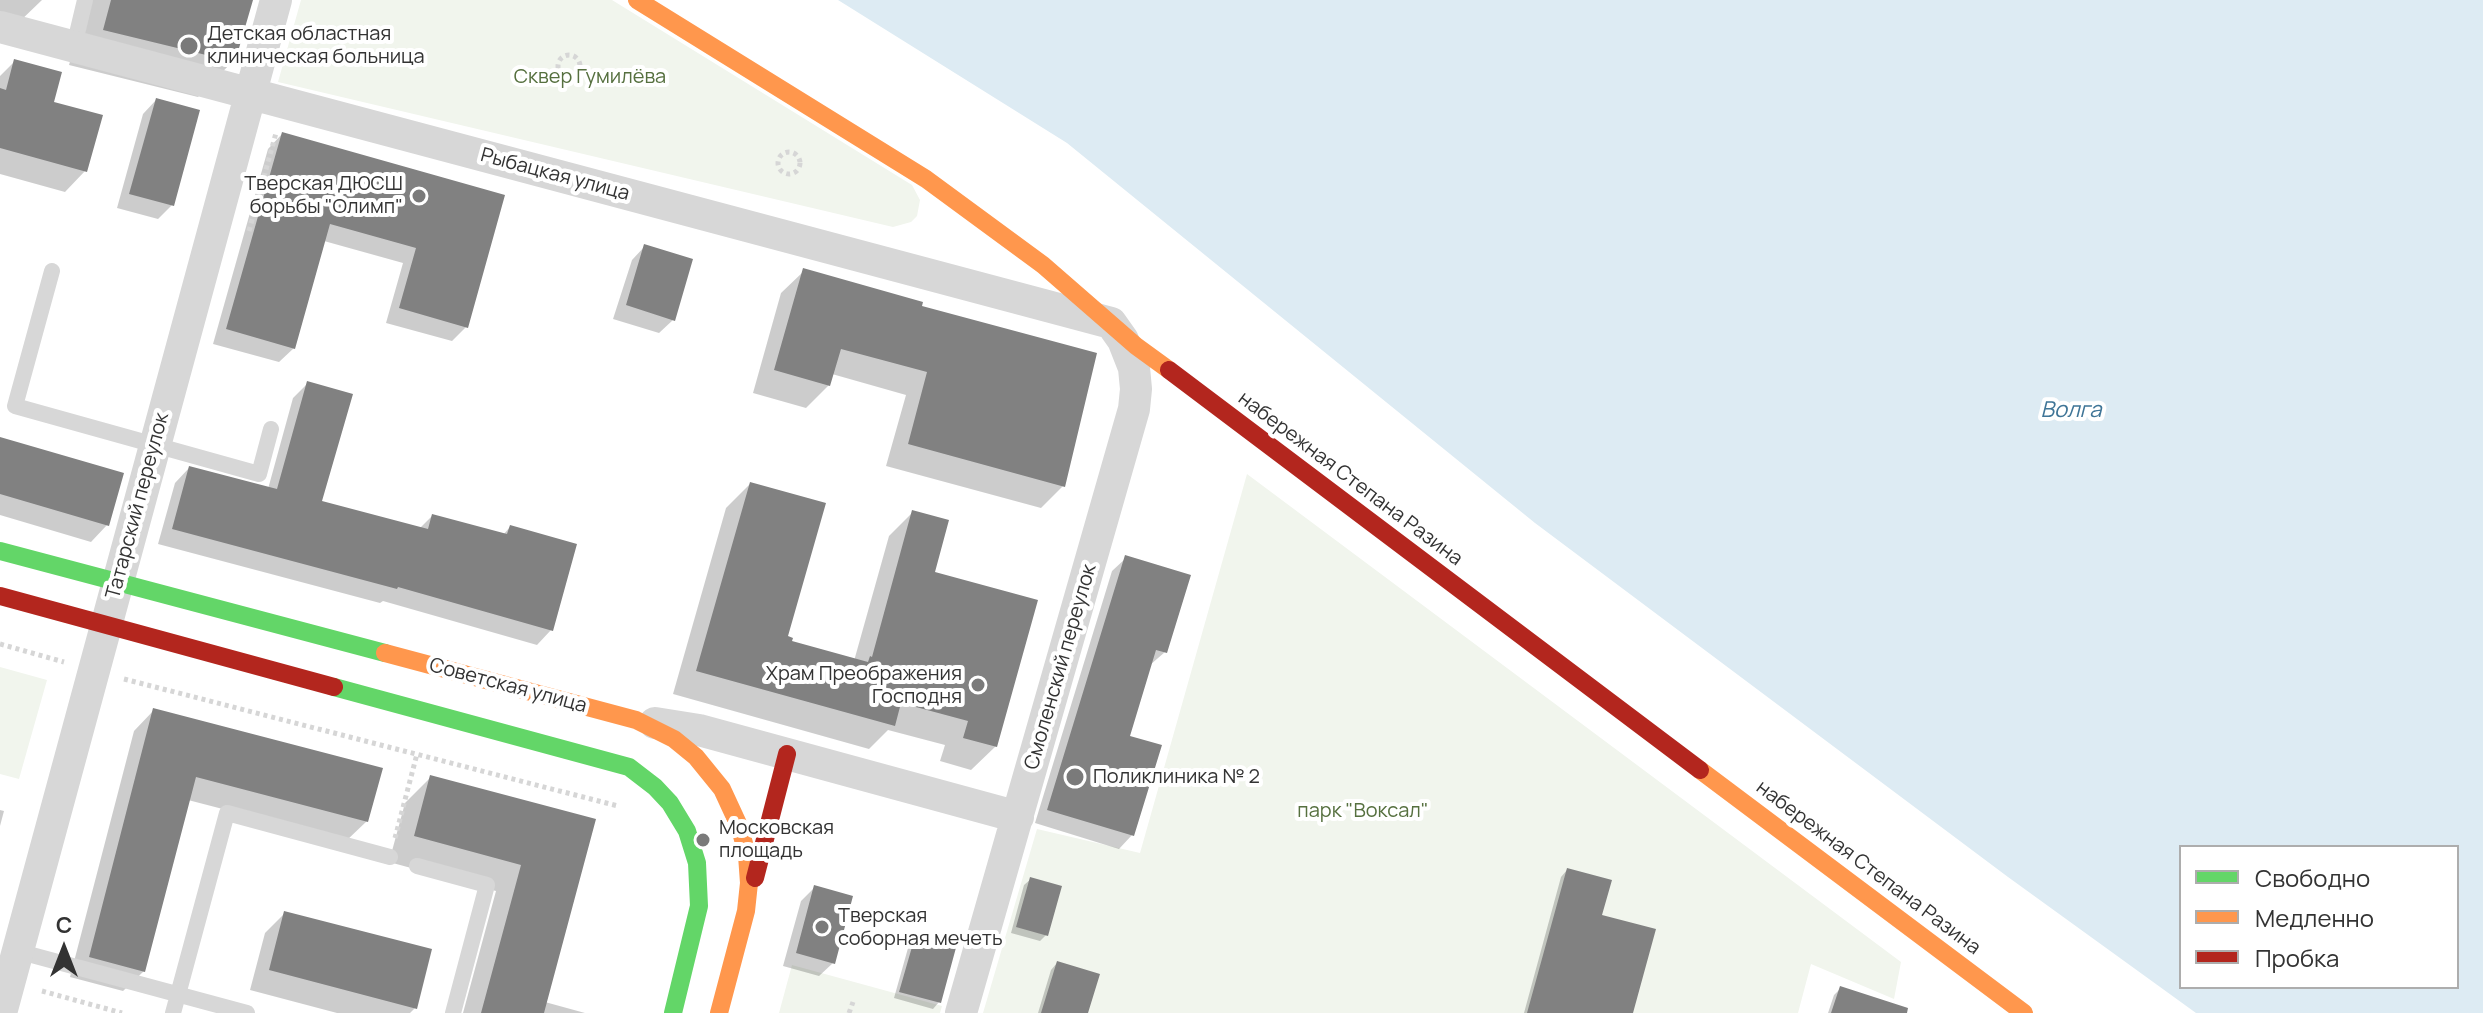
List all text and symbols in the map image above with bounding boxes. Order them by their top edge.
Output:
place label: Детская областная клиническая больница [207,22,425,69]
marker: Детская областная клиническая больница [178,35,200,57]
park label: Сквер Гумилёва [514,65,666,89]
street label: Рыбацкая улица [478,144,632,206]
place label: Тверская ДЮСШ борьбы "Олимп" [244,172,403,219]
marker: Тверская ДЮСШ борьбы "Олимп" [410,187,428,205]
street label: набережная Степана Разина [1233,387,1467,571]
water label: Волга [2040,398,2102,424]
street label: Татарский переулок [102,410,174,602]
street label: Смоленский переулок [1020,562,1102,772]
street label: Советская улица [427,653,589,719]
place label: Храм Преображения Господня [766,662,962,709]
marker: Храм Преображения Господня [969,676,987,694]
place label: Поликлиника № 2 [1093,765,1260,789]
marker: Поликлиника № 2 [1064,766,1086,788]
street label: набережная Степана Разина [1751,776,1985,960]
park label: парк "Воксал" [1297,799,1429,823]
place label: Московская площадь [719,816,834,863]
marker: Московская площадь [694,831,712,849]
legend [2179,845,2459,989]
text: Свободно [2255,861,2370,894]
text: Медленно [2255,901,2374,934]
place label: Тверская соборная мечеть [838,904,1003,951]
north arrow [24,909,104,989]
text: С [56,910,72,940]
marker: Тверская соборная мечеть [813,918,831,936]
text: Пробка [2255,941,2339,974]

